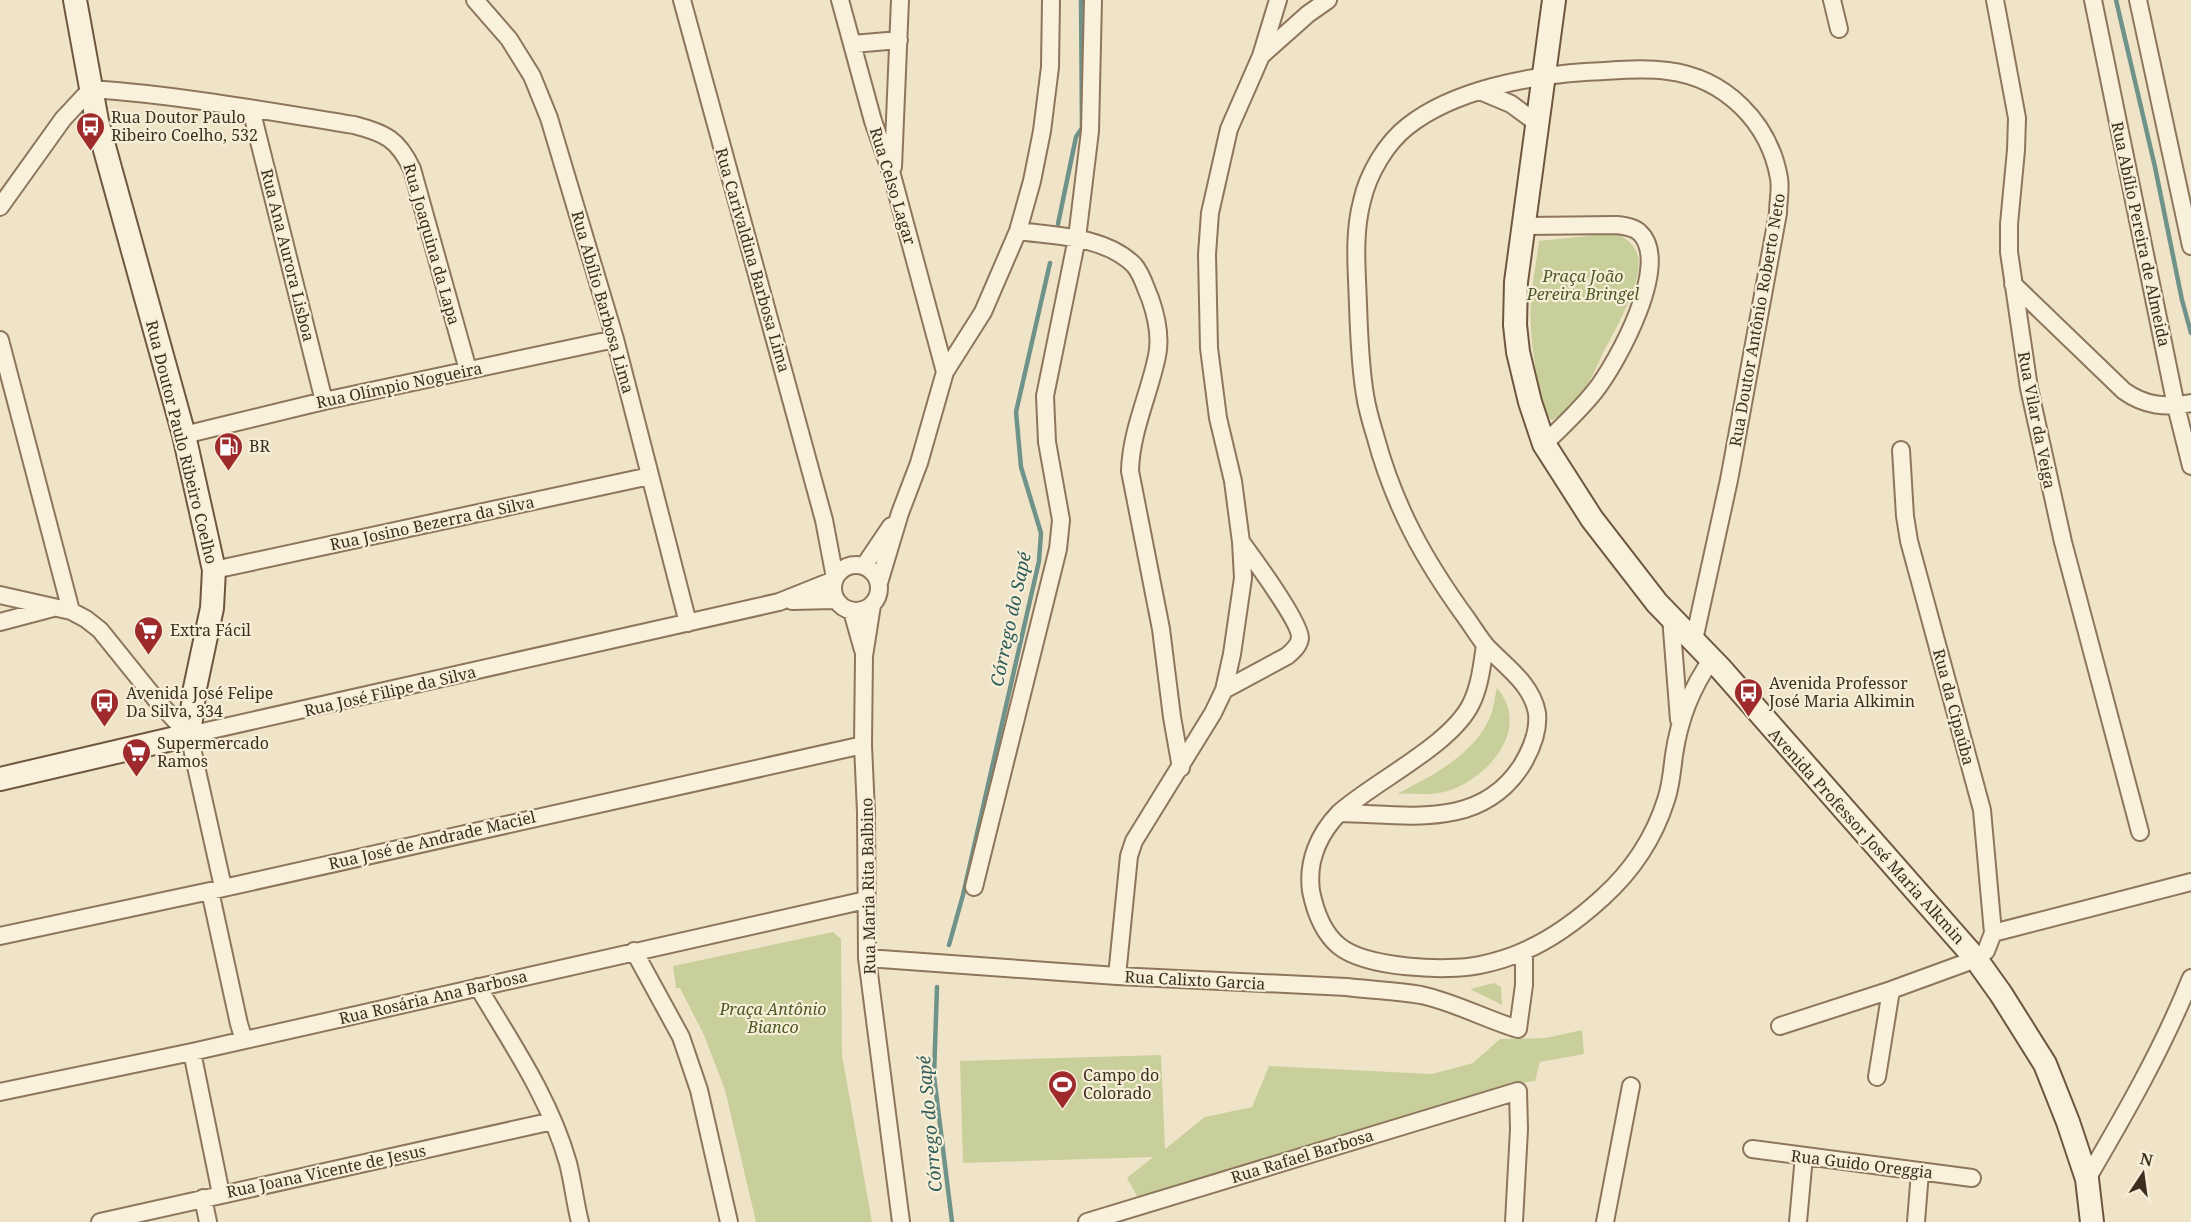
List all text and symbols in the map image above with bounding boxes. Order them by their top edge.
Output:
place label: Rua Doutor Paulo Ribeiro Coelho, 532 [111,106,258,146]
bus stop icon: Rua Doutor Paulo Ribeiro Coelho, 532 [74,110,106,152]
street label: Rua Abílio Pereira de Almeida [2106,119,2176,349]
street label: Rua Celso Lagar [865,124,921,248]
street label: Rua Carivaldina Barbosa Lima [710,145,796,375]
street label: Rua Joaquina da Lapa [398,161,466,327]
street label: Rua Ana Aurora Lisboa [256,166,320,344]
street label: Rua Doutor Antônio Roberto Neto [1724,192,1790,448]
street label: Rua Abílio Barbosa Lima [566,208,640,396]
park label: Praça João Pereira Bringel [1526,265,1639,305]
street label: Rua Doutor Paulo Ribeiro Coelho [141,318,223,566]
street label: Rua Vilar da Veiga [2013,349,2061,491]
street label: Rua Olímpio Nogueira [314,357,484,413]
fuel station icon: BR [212,430,244,472]
place label: BR [249,435,270,457]
street label: Rua Josino Bezerra da Silva [328,491,536,555]
water label: Córrego do Sapé [984,548,1036,688]
supermarket icon: Extra Fácil [133,614,165,656]
place label: Extra Fácil [170,619,251,641]
street label: Rua da Cipaúba [1928,646,1980,768]
street label: Rua José Filipe da Silva [302,660,478,722]
place label: Avenida Professor José Maria Alkimin [1768,672,1915,712]
bus stop icon: Avenida Professor José Maria Alkimin [1732,676,1764,718]
place label: Avenida José Felipe Da Silva, 334 [126,682,273,722]
bus stop icon: Avenida José Felipe Da Silva, 334 [89,686,121,728]
street label: Avenida Professor José Maria Alkmin [1764,723,1970,949]
place label: Supermercado Ramos [157,732,269,772]
supermarket icon: Supermercado Ramos [120,736,152,778]
street label: Rua Maria Rita Balbino [855,797,881,975]
street label: Rua José de Andrade Maciel [326,805,538,875]
street label: Rua Rosária Ana Barbosa [337,965,529,1029]
street label: Rua Calixto Garcia [1124,965,1266,995]
park label: Praça Antônio Bianco [718,998,827,1038]
water label: Córrego do Sapé [911,1054,947,1193]
place label: Campo do Colorado [1083,1064,1159,1104]
sports icon: Campo do Colorado [1046,1068,1078,1110]
street label: Rua Rafael Barbosa [1228,1124,1376,1188]
street label: Rua Joana Vicente de Jesus [224,1139,428,1203]
street label: Rua Guido Oreggia [1790,1144,1934,1184]
north arrow [2113,1144,2173,1204]
text: N [2138,1147,2155,1172]

